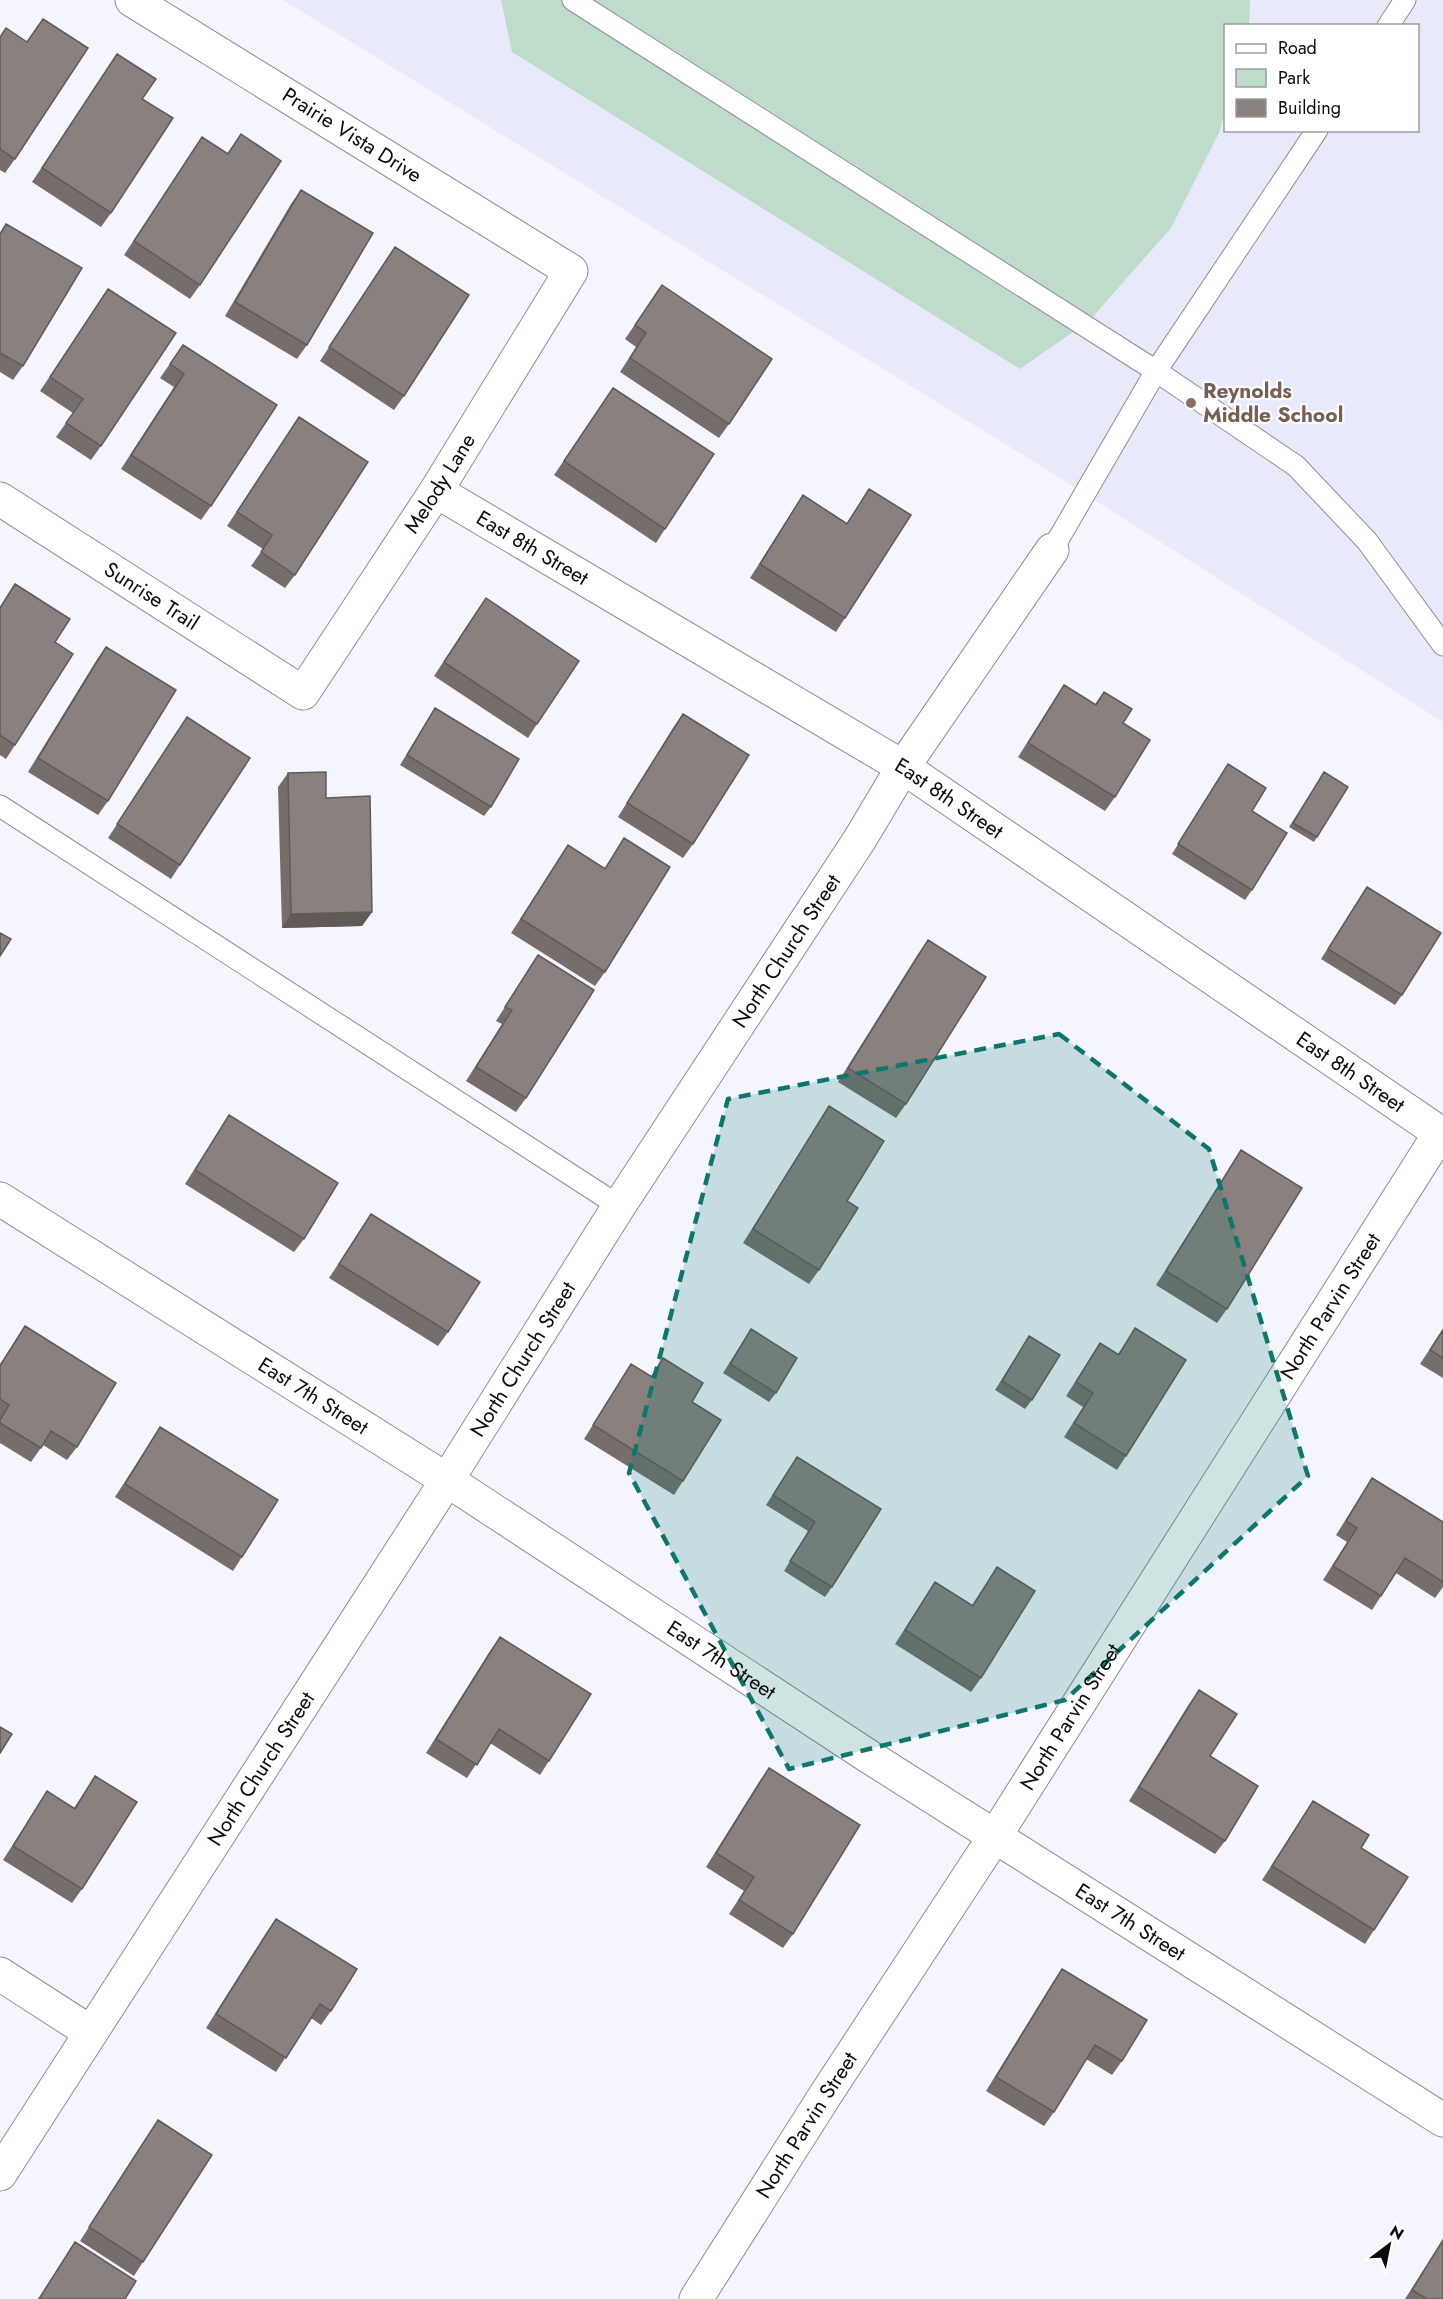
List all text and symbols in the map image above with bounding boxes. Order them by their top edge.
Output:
legend [1224,24,1419,132]
text: Road [1278,35,1317,61]
text: Park [1278,65,1310,91]
street label: Prairie Vista Drive [276,80,428,190]
text: Building [1278,95,1341,121]
place label: Reynolds Middle School [1203,376,1343,430]
marker: Reynolds Middle School [1184,396,1198,410]
street label: Melody Lane [397,428,483,540]
street label: East 8th Street [471,503,594,593]
street label: Sunrise Trail [98,554,205,638]
street label: East 8th Street [889,750,1009,846]
street label: North Church Street [725,868,848,1034]
street label: East 8th Street [1290,1024,1411,1120]
street label: North Parvin Street [1273,1227,1388,1386]
street label: North Church Street [463,1276,583,1443]
street label: East 7th Street [252,1350,374,1442]
street label: East 7th Street [661,1613,782,1707]
street label: North Parvin Street [1013,1638,1128,1796]
street label: North Church Street [200,1686,322,1852]
street label: East 7th Street [1070,1876,1191,1968]
street label: North Parvin Street [749,2046,865,2204]
north arrow [1359,2215,1419,2275]
text: N [1385,2220,1408,2246]

